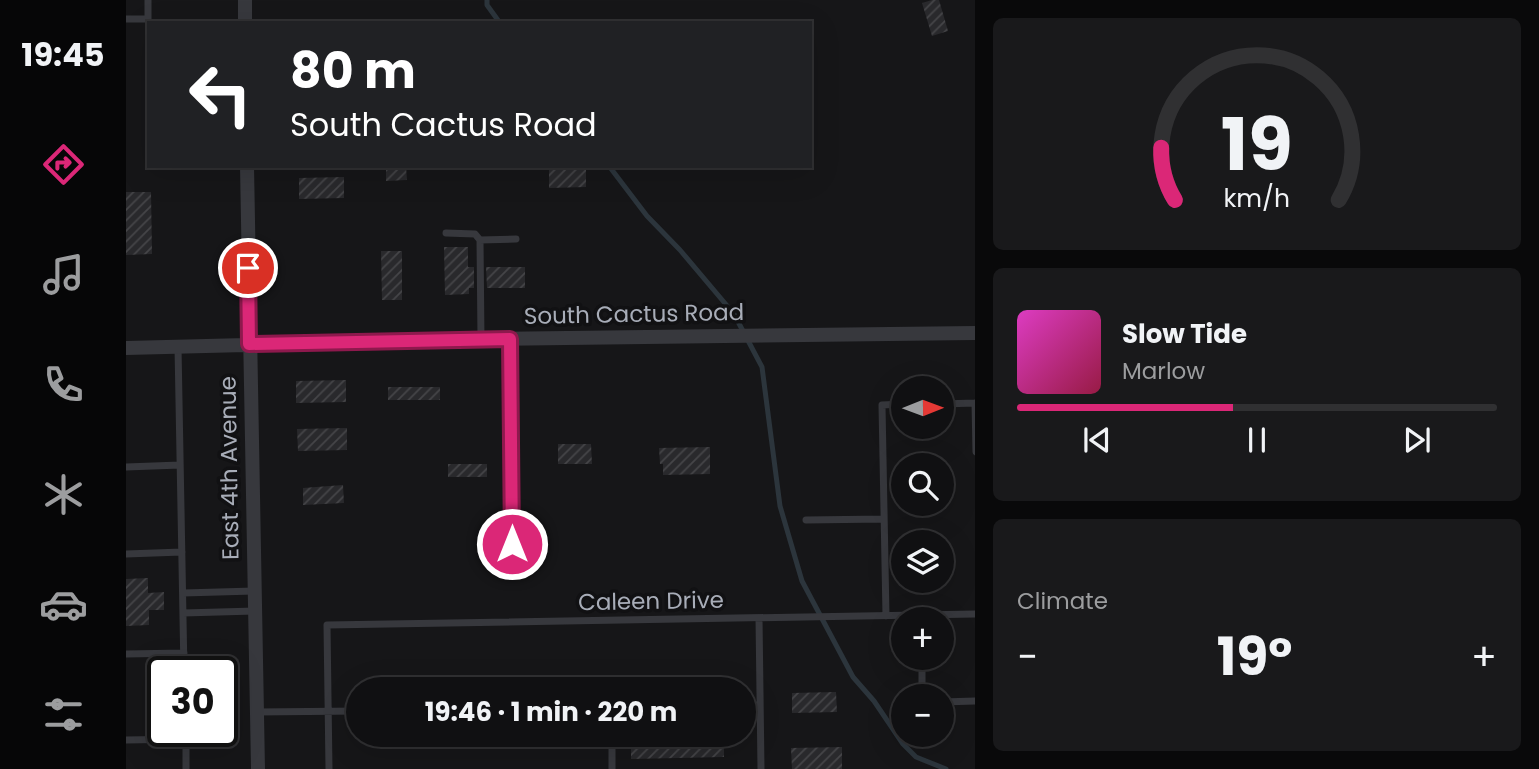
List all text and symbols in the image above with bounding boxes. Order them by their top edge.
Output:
text: 19:45 [21,32,105,77]
text: 80 m [290,37,416,105]
icon: left [175,49,266,140]
text: 19 [1221,95,1293,196]
text: South Cactus Road [290,102,597,147]
icon: directions [39,140,88,189]
text: km/h [1224,181,1290,216]
pin [218,238,278,298]
icon: arrive [229,249,267,287]
icon: music [39,250,88,299]
street label: South Cactus Road [523,296,745,332]
text: Slow Tide [1122,316,1247,352]
text: Marlow [1122,355,1205,387]
icon: phone [39,360,88,409]
street label: East 4th Avenue [211,376,247,560]
north arrow [891,376,954,439]
map controls [891,376,954,747]
icon: previous [1078,421,1116,459]
icon: pause [1238,421,1276,459]
icon: next [1398,421,1436,459]
button: search [891,453,954,516]
icon: climate [39,470,88,519]
position arrow [475,507,549,581]
button: layers [891,530,954,593]
icon: car [39,580,88,629]
street label: Caleen Drive [578,584,724,618]
text: Climate [1017,585,1108,617]
button: + [891,607,954,670]
text: 19° [1217,620,1292,693]
text: − [1017,630,1038,683]
text: + [1471,630,1497,683]
speed limit sign: 30 [147,656,238,747]
button: − [891,684,954,747]
icon: filters [39,690,88,739]
text: 19:46 · 1 min · 220 m [425,694,677,730]

